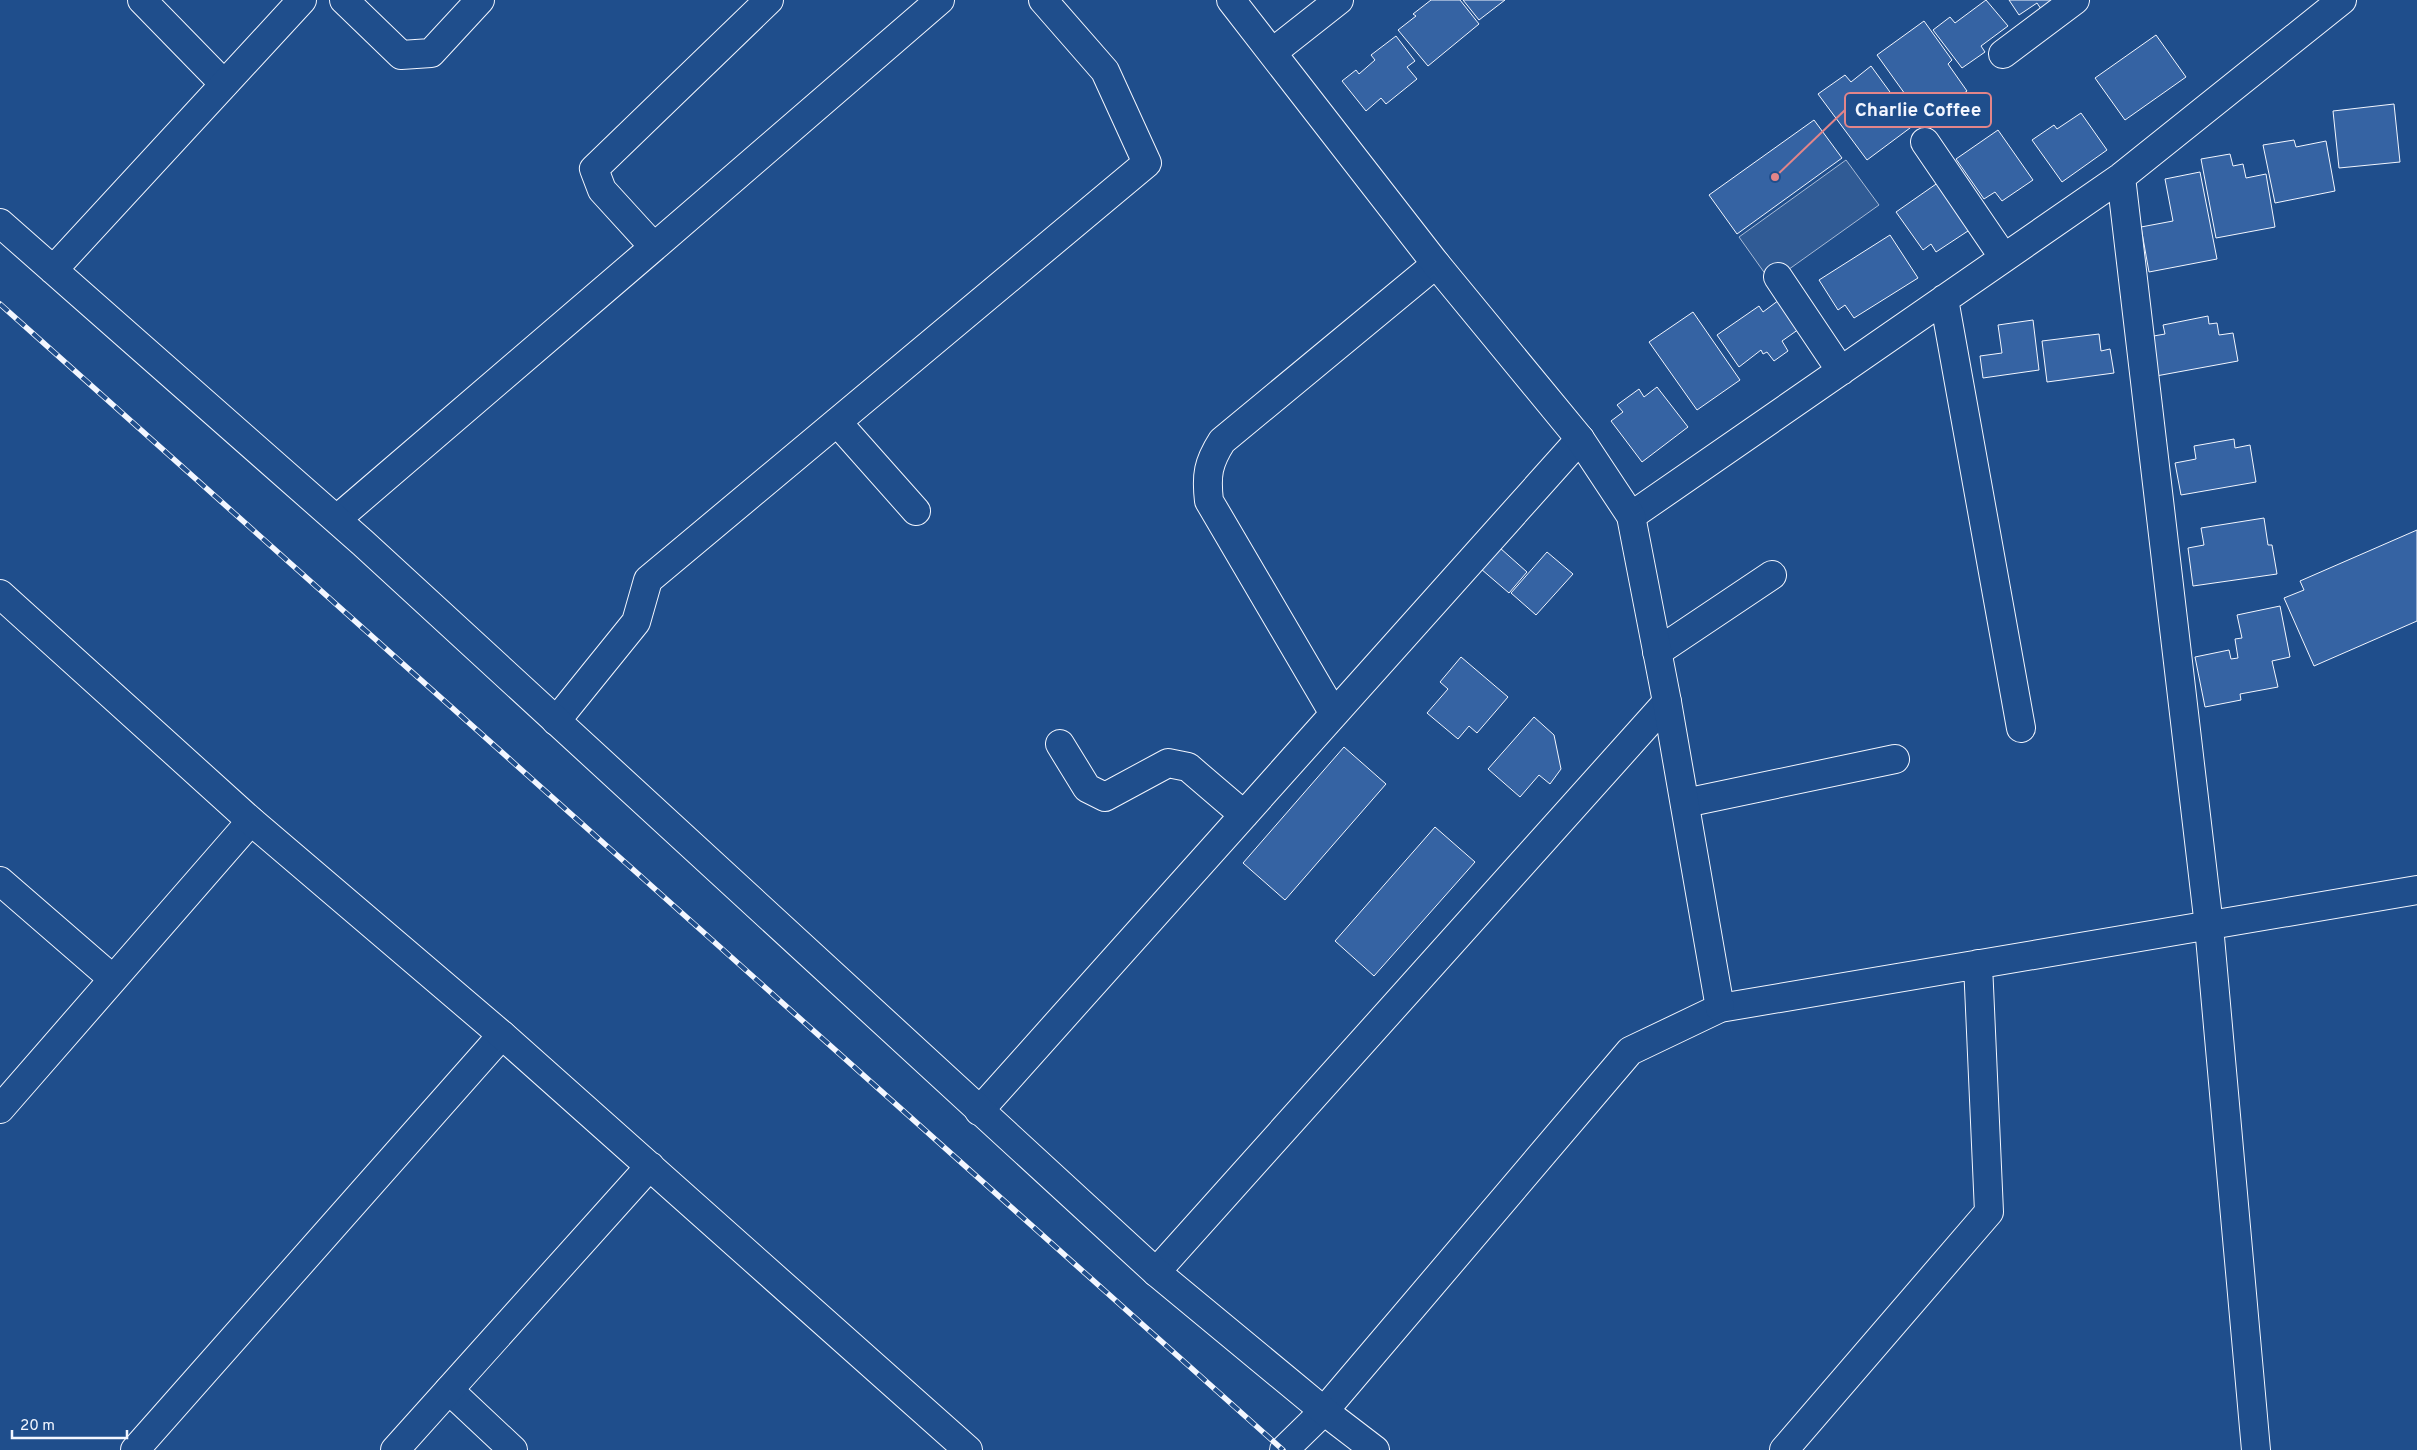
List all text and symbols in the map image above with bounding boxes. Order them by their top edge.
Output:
callout: Charlie Coffee [1845,93,1991,127]
text: Charlie Coffee [1855,99,1981,123]
scale bar [12,1408,128,1440]
text: 20 m [20,1417,55,1436]

